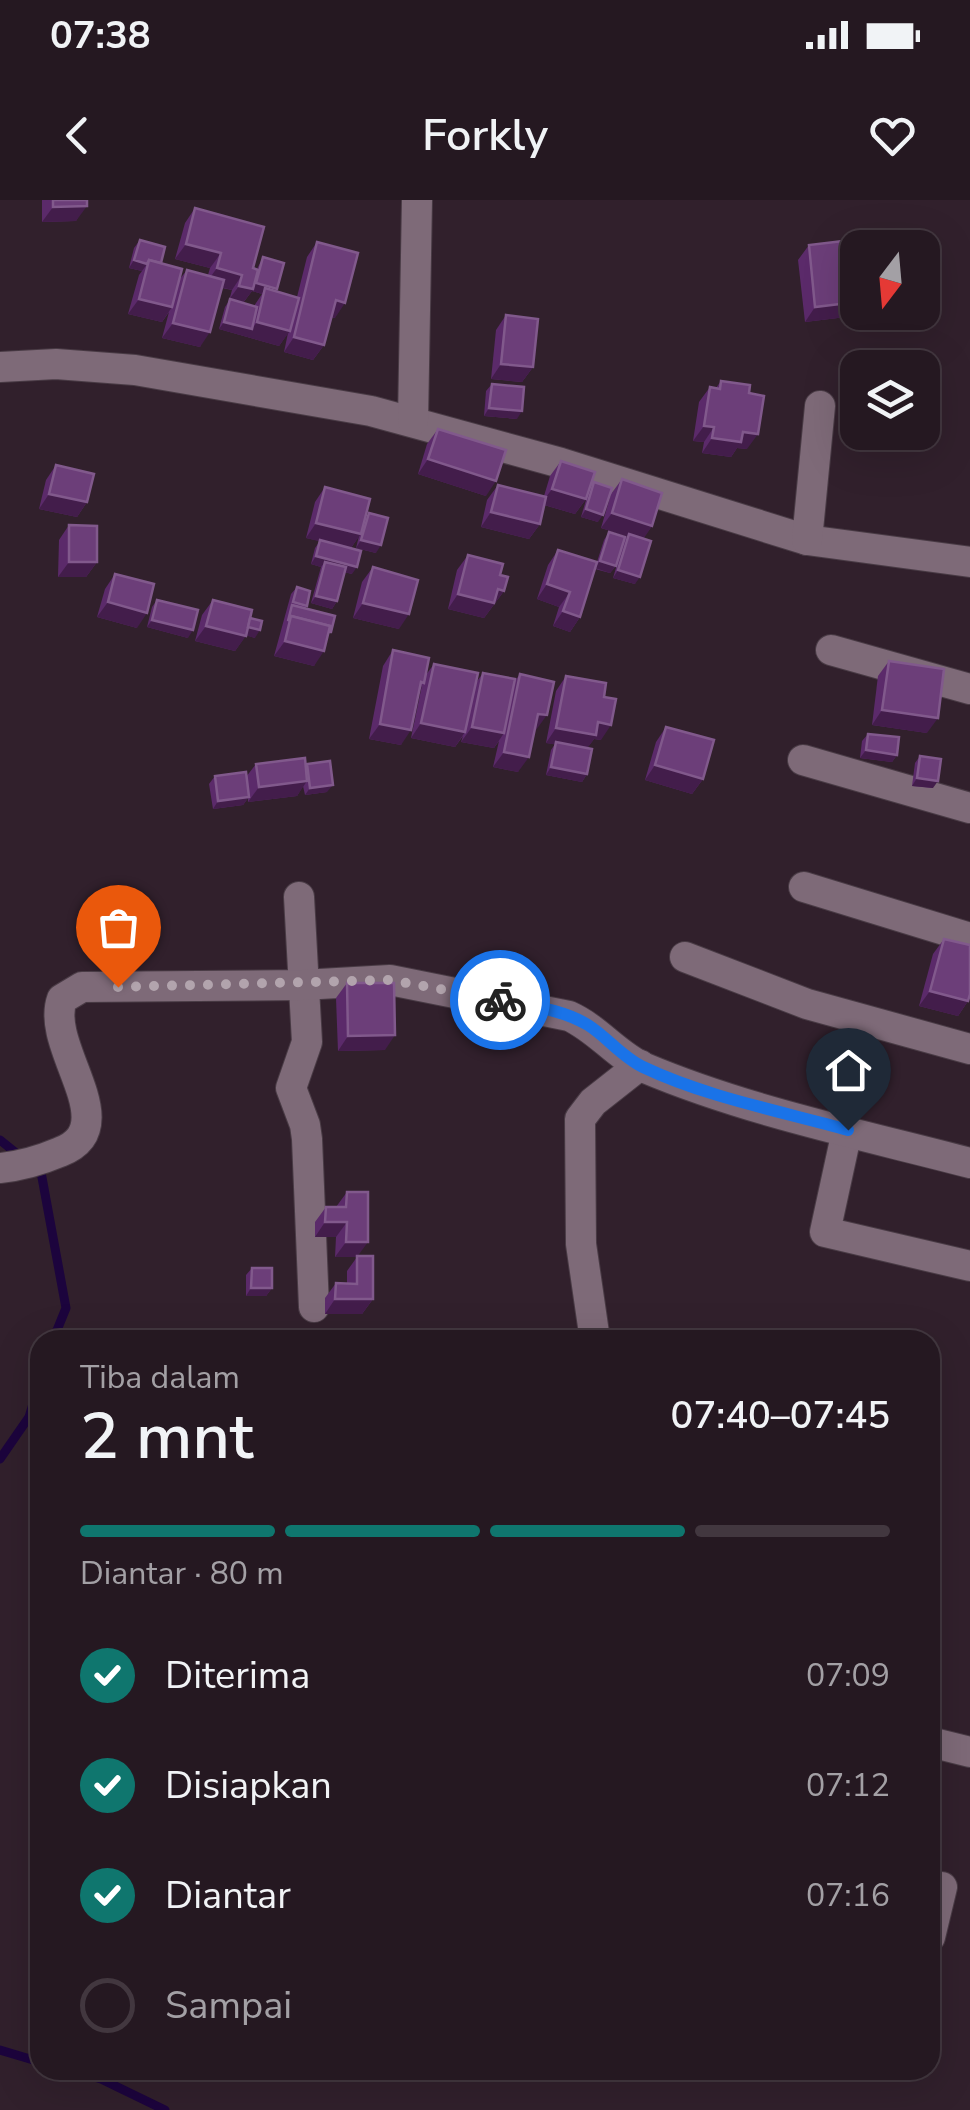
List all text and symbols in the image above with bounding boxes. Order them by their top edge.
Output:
text: 07:38 [50,10,151,61]
text: Forkly [422,105,548,166]
icon: back [50,108,105,163]
icon: heart [865,108,920,163]
north arrow [840,230,940,330]
map controls [840,230,940,450]
button: layers [840,350,940,450]
pin [76,885,161,988]
icon: bag [91,900,146,955]
courier [450,950,550,1050]
icon: bike [473,973,528,1028]
pin [806,1028,891,1131]
icon: home [821,1043,876,1098]
text: Tiba dalam [80,1356,240,1399]
text: 07:40–07:45 [671,1390,890,1441]
text: 2 mnt [80,1392,254,1481]
text: Diantar · 80 m [80,1552,284,1595]
icon: check [80,1648,135,1703]
text: Diterima [165,1650,310,1701]
text: 07:09 [806,1654,890,1697]
icon: check [80,1758,135,1813]
text: Disiapkan [165,1760,332,1811]
text: 07:12 [806,1764,890,1807]
icon: check [80,1868,135,1923]
text: Diantar [165,1870,291,1921]
text: 07:16 [806,1874,890,1917]
text: Sampai [165,1980,292,2031]

